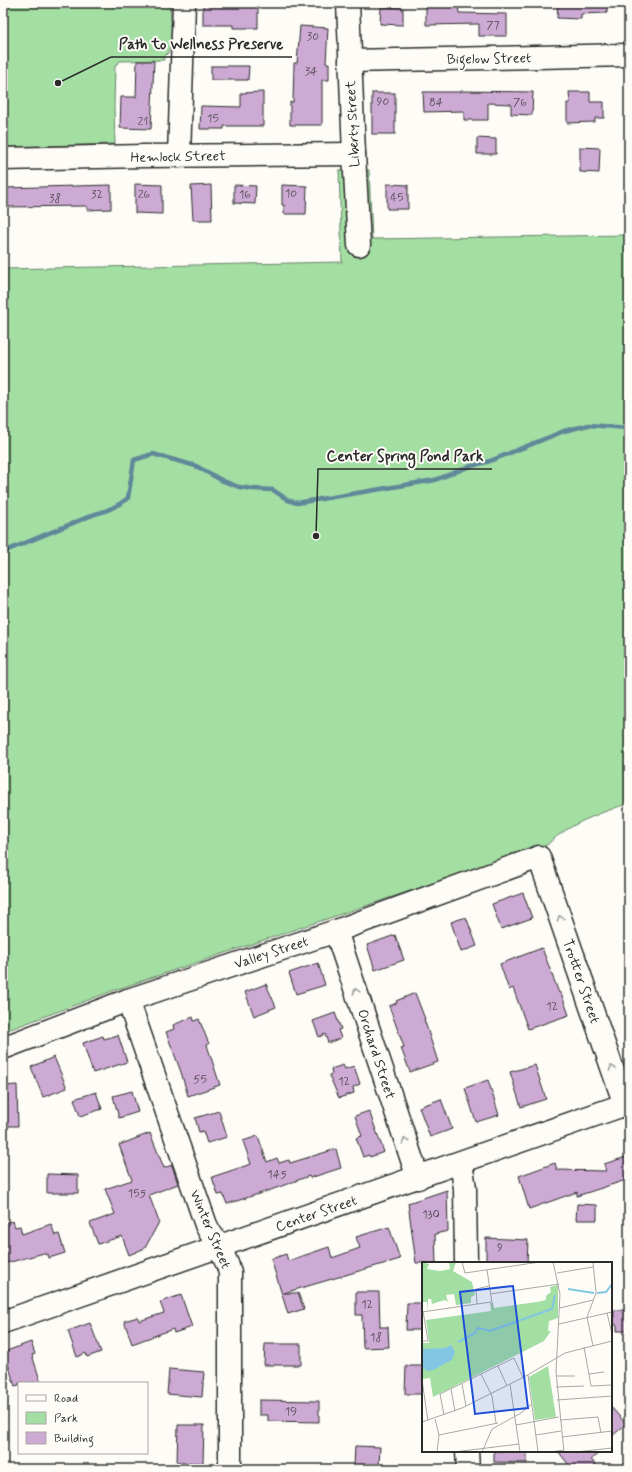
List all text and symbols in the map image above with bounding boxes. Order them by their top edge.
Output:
house number: 77 [486,18,500,34]
house number: 30 [307,29,319,45]
callout: Path to Wellness Preserve [111,30,292,57]
text: Path to Wellness Preserve [119,35,283,55]
street label: Bigelow Street [447,49,531,71]
house number: 34 [305,64,317,80]
street label: Liberty Street [342,79,364,168]
house number: 90 [377,94,390,110]
house number: 84 [429,95,443,111]
house number: 76 [513,95,527,111]
house number: 15 [207,111,219,127]
house number: 21 [137,114,149,130]
street label: Hemlock Street [130,147,226,167]
house number: 10 [285,186,297,202]
house number: 32 [91,187,103,203]
house number: 26 [138,187,151,203]
house number: 16 [239,187,251,203]
house number: 45 [390,190,404,206]
house number: 38 [49,191,61,207]
callout: Center Spring Pond Park [318,442,492,469]
text: Center Spring Pond Park [327,447,484,469]
one-way arrow [557,915,565,922]
street label: Valley Street [232,933,311,973]
street label: Trotter Street [558,937,604,1026]
one-way arrow [352,988,360,995]
house number: 12 [546,999,558,1015]
street label: Orchard Street [353,1007,399,1102]
one-way arrow [608,1064,616,1071]
house number: 55 [193,1072,207,1088]
house number: 12 [338,1074,350,1090]
one-way arrow [402,1138,410,1145]
house number: 145 [267,1167,287,1183]
house number: 155 [128,1186,147,1202]
street label: Winter Street [185,1187,235,1272]
street label: Center Street [273,1192,359,1236]
house number: 130 [422,1207,440,1223]
house number: 9 [497,1240,503,1256]
inset map [422,1262,612,1452]
house number: 12 [361,1297,373,1313]
house number: 18 [370,1330,382,1346]
legend [18,1382,148,1454]
text: Road [54,1391,78,1407]
house number: 19 [285,1404,297,1420]
text: Park [54,1411,78,1427]
text: Building [54,1431,94,1448]

